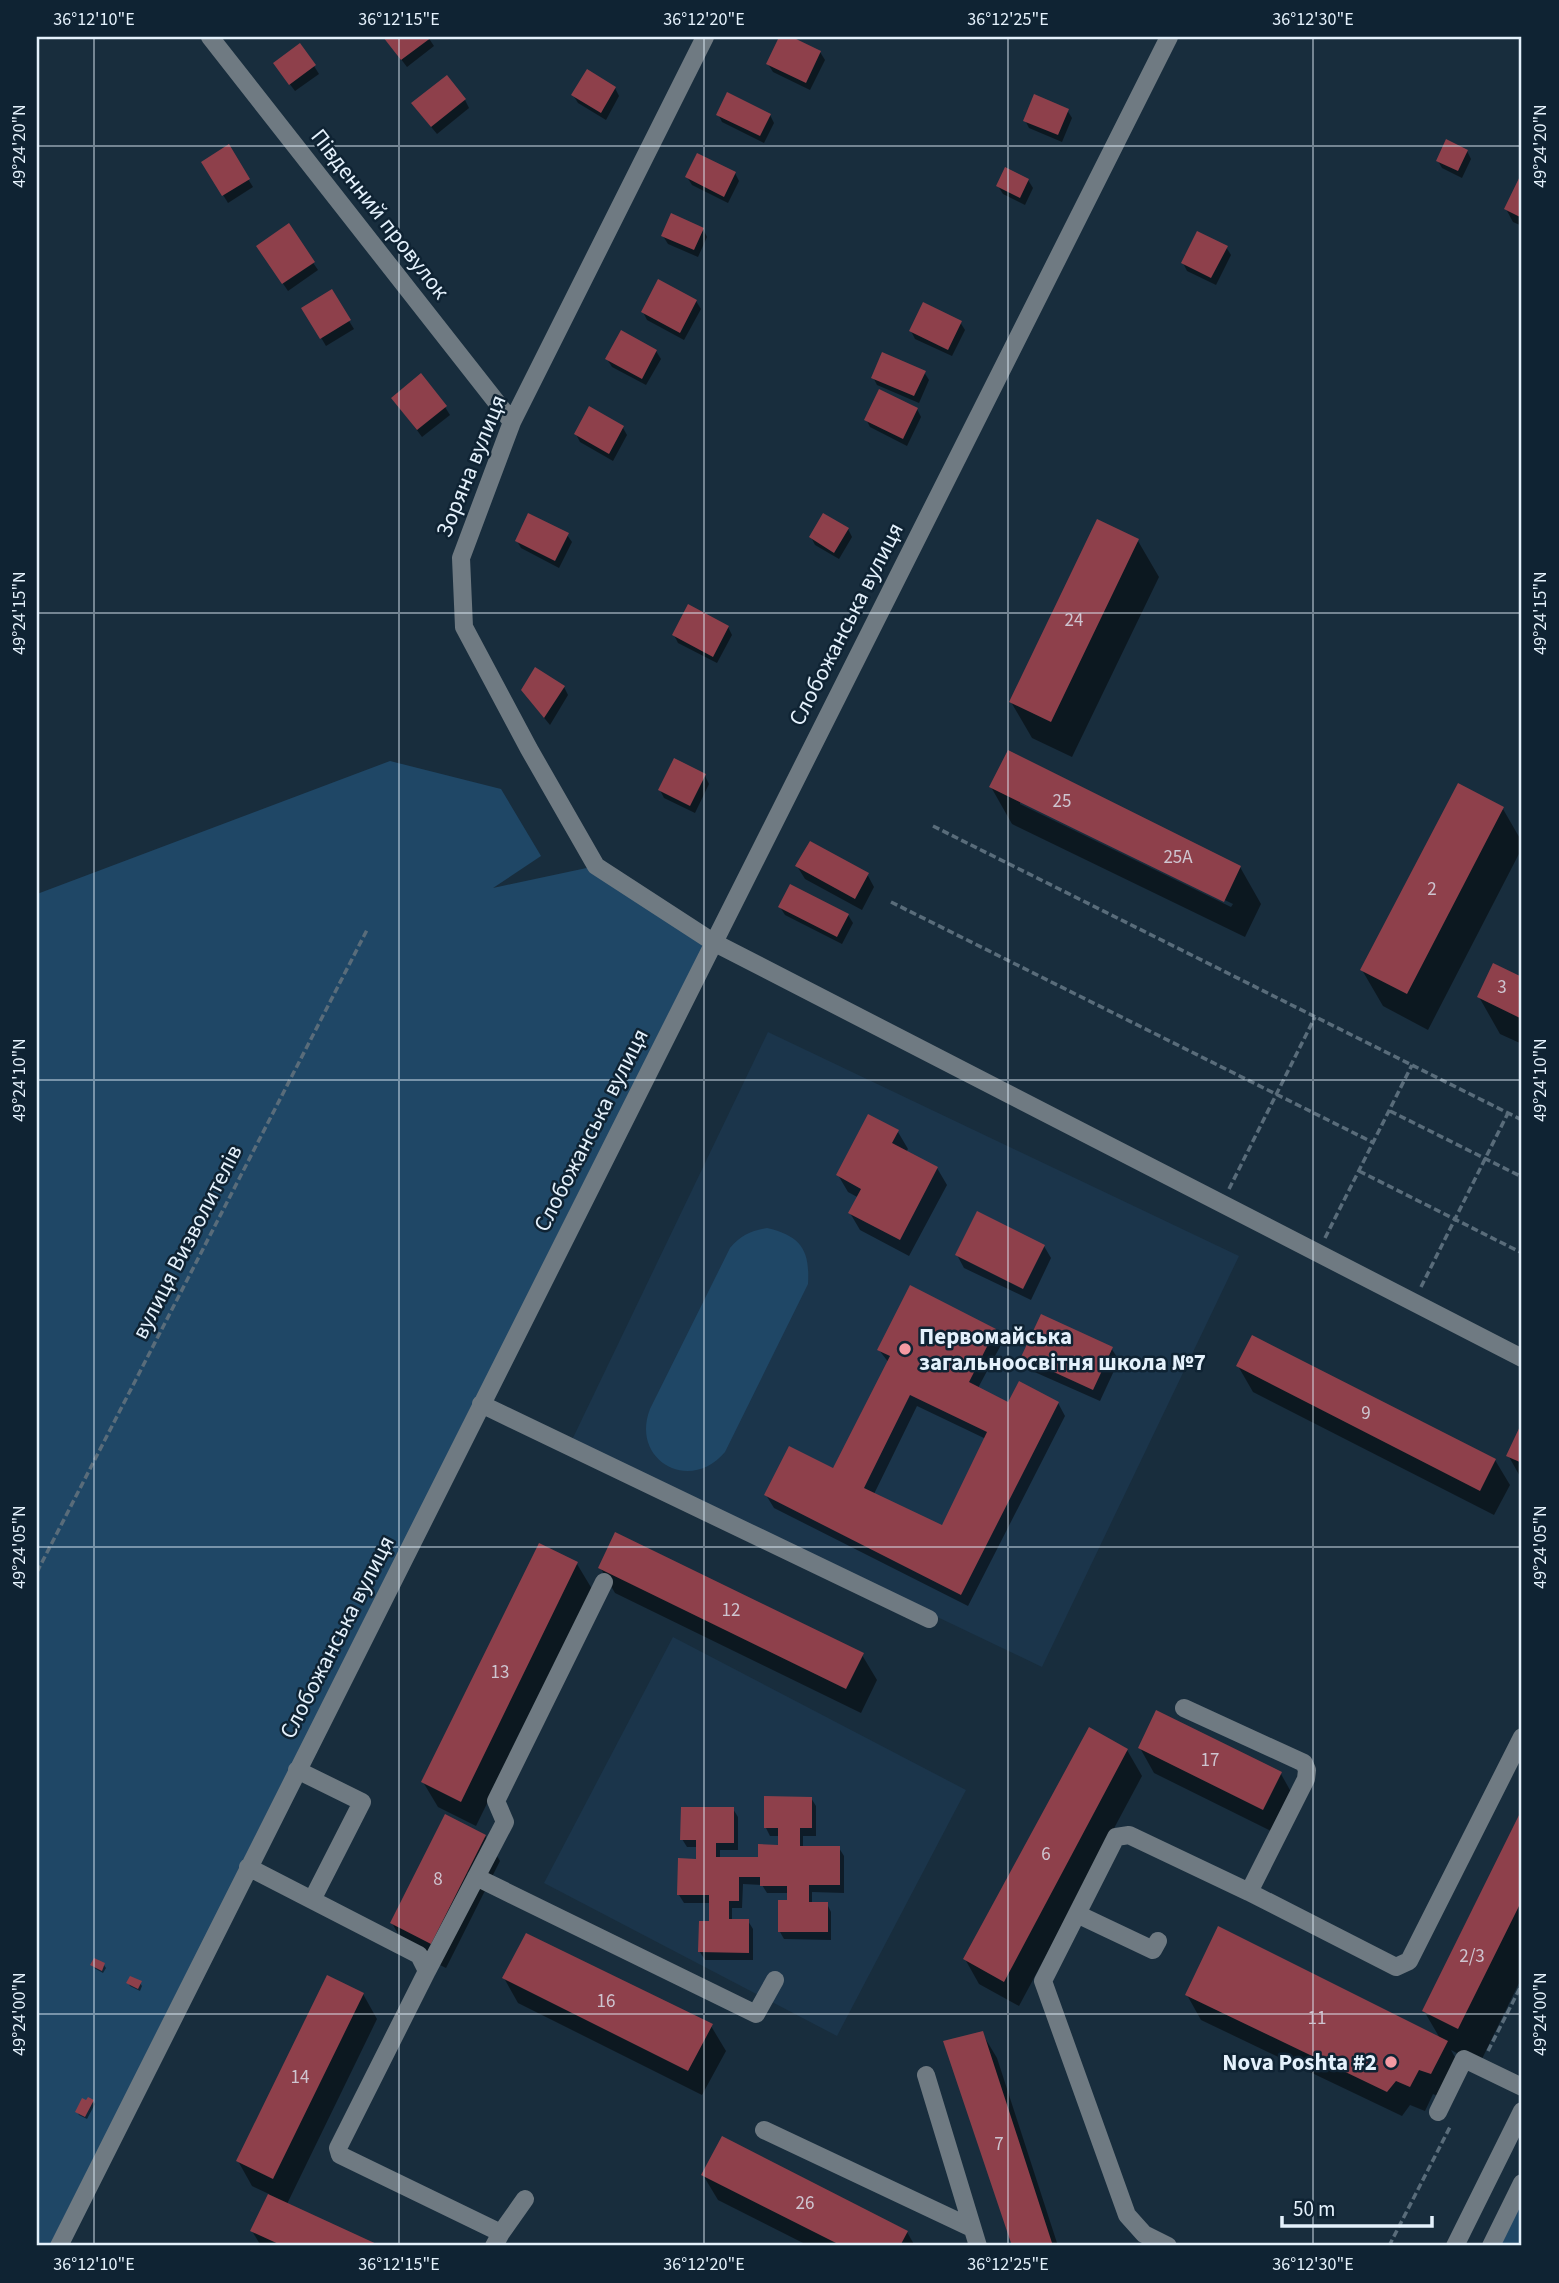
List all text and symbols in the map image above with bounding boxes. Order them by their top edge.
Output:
text: 36°12'10"E [53,7,135,32]
text: 36°12'15"E [358,7,440,32]
text: 36°12'20"E [663,7,745,32]
text: 36°12'25"E [967,7,1049,32]
text: 36°12'30"E [1272,7,1354,32]
text: 49°24'20"N [7,104,32,188]
text: 49°24'20"N [1528,104,1553,188]
street label: Південний провулок [303,122,458,307]
street label: Зоряна вулиця [427,390,515,542]
street label: Слобожанська вулиця [780,517,912,731]
text: 49°24'15"N [7,571,32,655]
text: 49°24'15"N [1528,571,1553,655]
house number: 24 [1065,607,1083,634]
house number: 25 [1053,788,1071,815]
house number: 25А [1163,844,1193,871]
house number: 2 [1427,876,1437,903]
house number: 3 [1497,974,1507,1001]
street label: Слобожанська вулиця [525,1023,657,1237]
text: 49°24'10"N [7,1038,32,1122]
text: 49°24'10"N [1528,1038,1553,1122]
street label: вулиця Визволителів [124,1139,250,1345]
place label: Первомайська загальноосвітня школа №7 [919,1320,1206,1379]
marker: Первомайська загальноосвітня школа №7 [897,1341,913,1357]
house number: 9 [1361,1400,1371,1427]
text: 49°24'05"N [7,1505,32,1589]
text: 49°24'05"N [1528,1505,1553,1589]
street label: Слобожанська вулиця [271,1530,403,1744]
house number: 12 [722,1597,740,1624]
house number: 13 [491,1659,509,1686]
house number: 17 [1201,1747,1219,1774]
house number: 6 [1041,1841,1051,1868]
house number: 8 [433,1866,443,1893]
house number: 2/3 [1459,1943,1485,1970]
text: 49°24'00"N [7,1972,32,2056]
text: 49°24'00"N [1528,1972,1553,2056]
house number: 16 [597,1988,615,2015]
house number: 11 [1308,2005,1326,2032]
place label: Nova Poshta #2 [1222,2046,1377,2079]
marker: Nova Poshta #2 [1383,2054,1399,2070]
house number: 14 [291,2064,309,2091]
house number: 7 [994,2131,1004,2158]
scale bar [1282,2185,1433,2229]
house number: 26 [796,2190,814,2217]
text: 50 m [1293,2194,1335,2224]
text: 36°12'10"E [53,2252,135,2277]
text: 36°12'15"E [358,2252,440,2277]
text: 36°12'20"E [663,2252,745,2277]
text: 36°12'25"E [967,2252,1049,2277]
text: 36°12'30"E [1272,2252,1354,2277]

